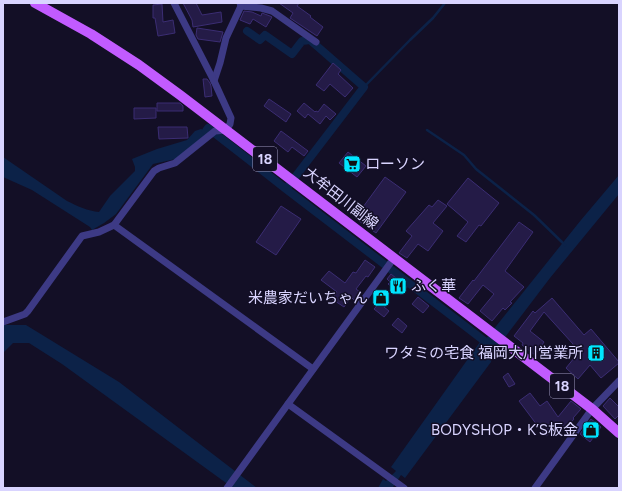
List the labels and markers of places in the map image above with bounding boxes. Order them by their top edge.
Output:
supermarket icon: ローソン [342,154,362,174]
place label: ローソン [365,155,425,173]
restaurant icon: ふく華 [388,276,408,296]
place label: ふく華 [411,277,456,295]
shop icon: 米農家だいちゃん [371,288,391,308]
place label: 米農家だいちゃん [248,289,368,307]
building icon: ワタミの宅食 福岡大川営業所 [586,343,606,363]
place label: ワタミの宅食 福岡大川営業所 [384,344,583,362]
shop icon: BODYSHOP・K’S板金 [581,420,601,440]
place label: BODYSHOP・K’S板金 [431,421,578,439]

